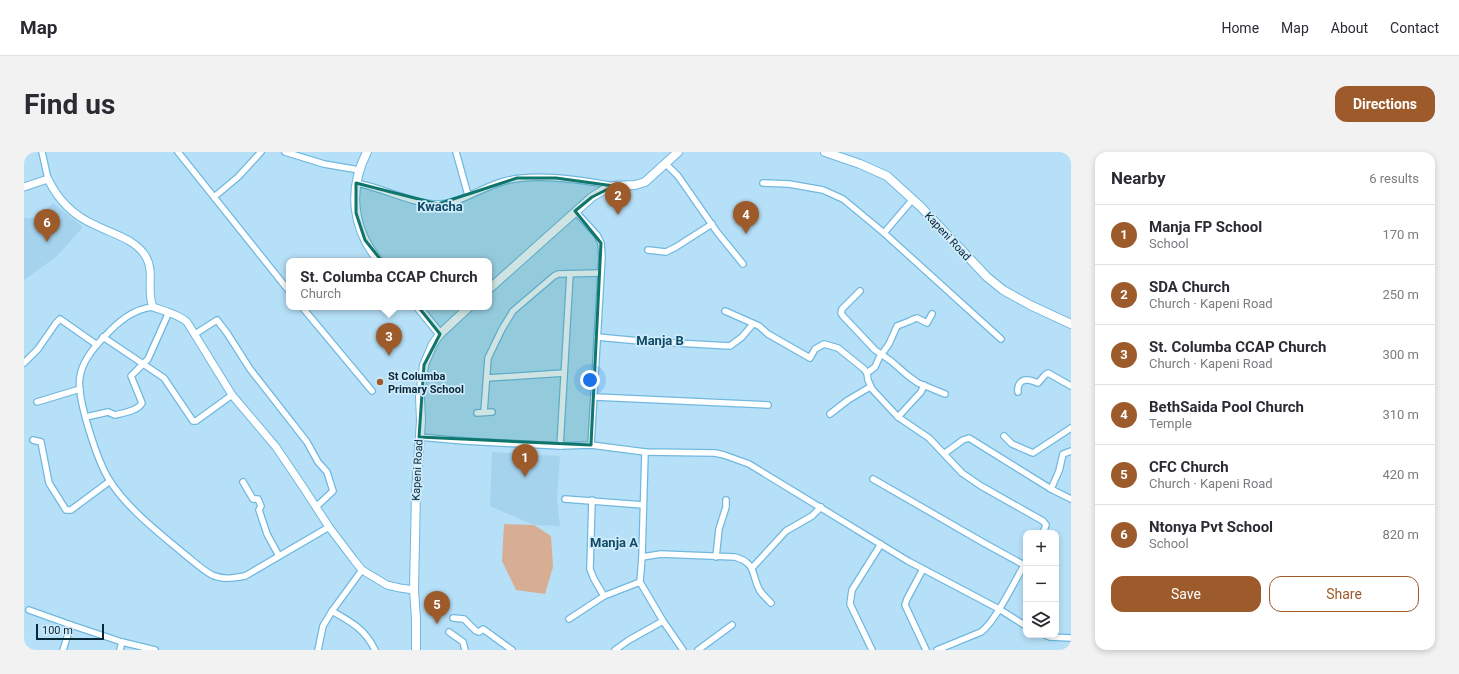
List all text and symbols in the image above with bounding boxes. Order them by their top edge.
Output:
text: Map [20,16,58,39]
text: Home [1221,20,1259,36]
text: Map [1281,20,1309,36]
text: About [1331,20,1368,36]
text: Contact [1390,20,1439,36]
button: Directions [1335,86,1435,122]
text: Find us [24,88,115,121]
text: Nearby [1111,168,1166,188]
text: 6 results [1369,171,1419,186]
pin: 2 [605,182,631,215]
district label: Kwacha [417,199,463,214]
pin: 4 [733,201,759,234]
pin: 6 [34,209,60,242]
street label: Kapeni Road [922,209,973,263]
text: Manja FP School [1149,218,1262,236]
text: 1 [1120,227,1128,242]
text: 170 m [1382,227,1419,242]
text: School [1149,236,1189,251]
popup [286,258,492,310]
text: St. Columba CCAP Church [300,268,478,286]
text: SDA Church [1149,278,1230,296]
text: Church [300,286,341,301]
text: 2 [1120,287,1128,302]
text: 250 m [1382,287,1419,302]
text: Church · Kapeni Road [1149,296,1273,311]
pin: 3 [376,323,402,356]
district label: Manja B [636,333,684,348]
text: St. Columba CCAP Church [1149,338,1327,356]
text: 3 [1120,347,1128,362]
text: 300 m [1382,347,1419,362]
text: Church · Kapeni Road [1149,356,1273,371]
place label: St Columba Primary School [388,370,464,396]
your location [580,370,600,390]
marker: St Columba Primary School [375,377,385,387]
text: BethSaida Pool Church [1149,398,1304,416]
text: 4 [1120,407,1128,422]
text: 310 m [1382,407,1419,422]
text: Temple [1149,416,1192,431]
street label: Kapeni Road [409,439,426,501]
pin: 1 [512,444,538,477]
text: CFC Church [1149,458,1229,476]
text: 5 [1120,467,1128,482]
text: 420 m [1382,467,1419,482]
text: Church · Kapeni Road [1149,476,1273,491]
text: Ntonya Pvt School [1149,518,1273,536]
text: 6 [1120,527,1128,542]
text: 820 m [1382,527,1419,542]
map controls [1023,530,1059,638]
button: + [1023,530,1059,566]
district label: Manja A [590,535,638,550]
text: School [1149,536,1189,551]
button: − [1023,566,1059,602]
button: Save [1111,576,1261,612]
button: Share [1269,576,1419,612]
pin: 5 [424,591,450,624]
button: layers [1023,602,1059,638]
scale bar [36,622,104,641]
text: 100 m [42,624,73,637]

